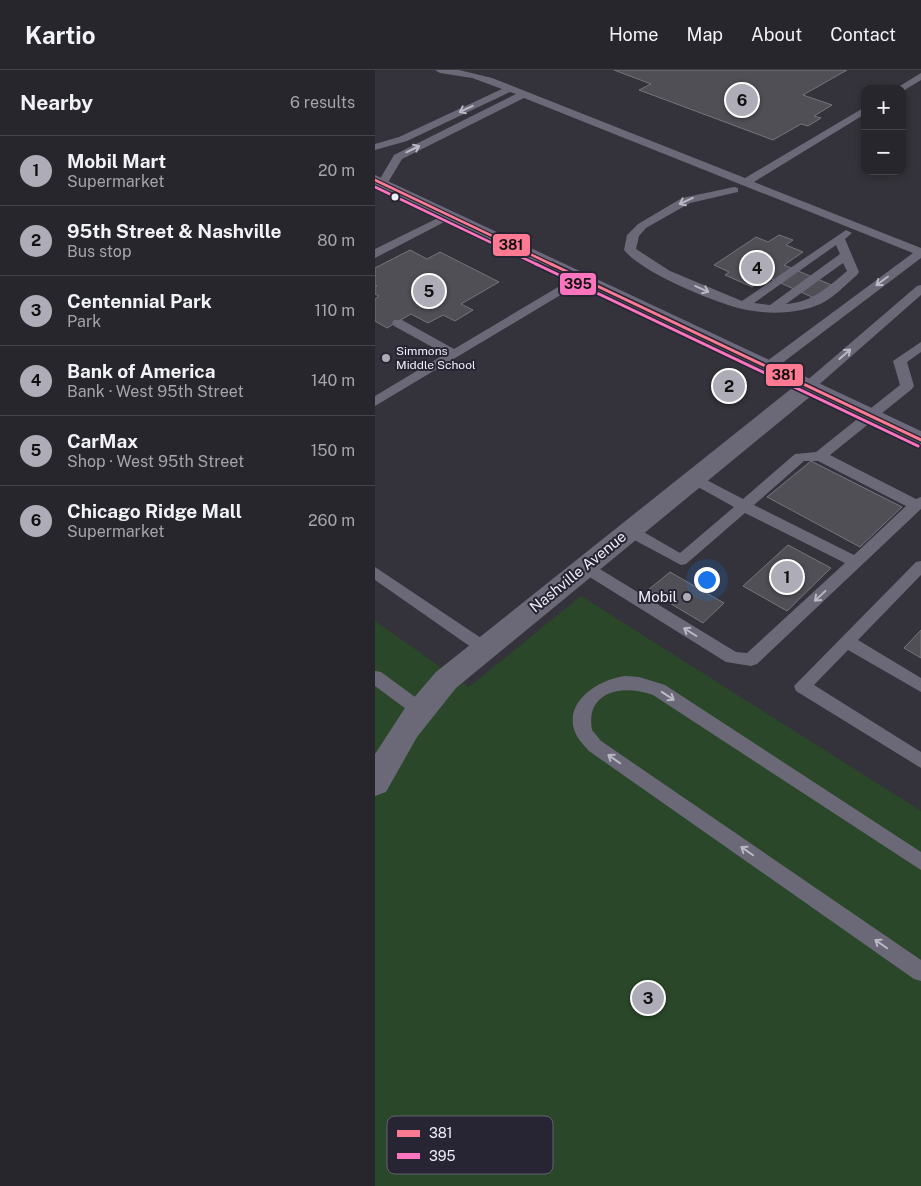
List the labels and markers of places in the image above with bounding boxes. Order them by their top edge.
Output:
pin: 6 [726,81,758,119]
unlabelled marker [390,192,400,202]
pin: 4 [741,249,773,287]
pin: 5 [413,272,445,310]
place label: Simmons Middle School [396,344,476,372]
marker: Simmons Middle School [380,352,392,364]
pin: 2 [713,367,745,405]
pin: 1 [771,558,803,596]
place label: Mobil [638,588,677,605]
marker: Mobil [681,591,693,603]
pin: 3 [632,979,664,1017]

